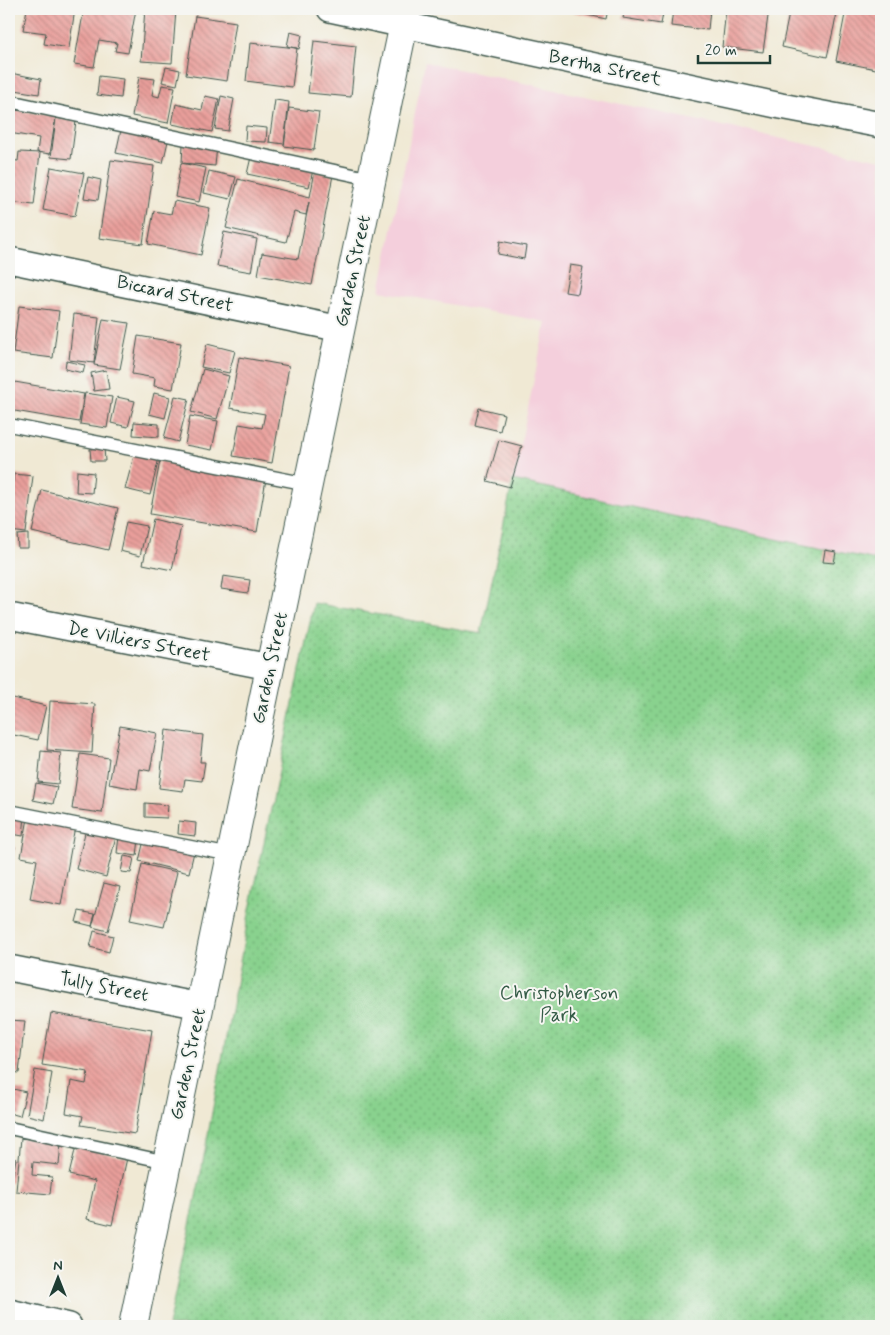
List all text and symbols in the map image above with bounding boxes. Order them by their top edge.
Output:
scale bar [698,32,770,64]
text: 20 m [705,41,737,61]
street label: Bertha Street [546,44,664,92]
street label: Garden Street [329,213,377,329]
street label: Biccard Street [114,269,236,319]
street label: Garden Street [246,610,294,726]
street label: De Villiers Street [66,616,212,668]
street label: Tully Street [57,966,151,1009]
park label: Christopherson Park [500,981,618,1028]
street label: Garden Street [164,1006,212,1122]
north arrow [32,1252,82,1302]
text: N [53,1257,63,1275]

